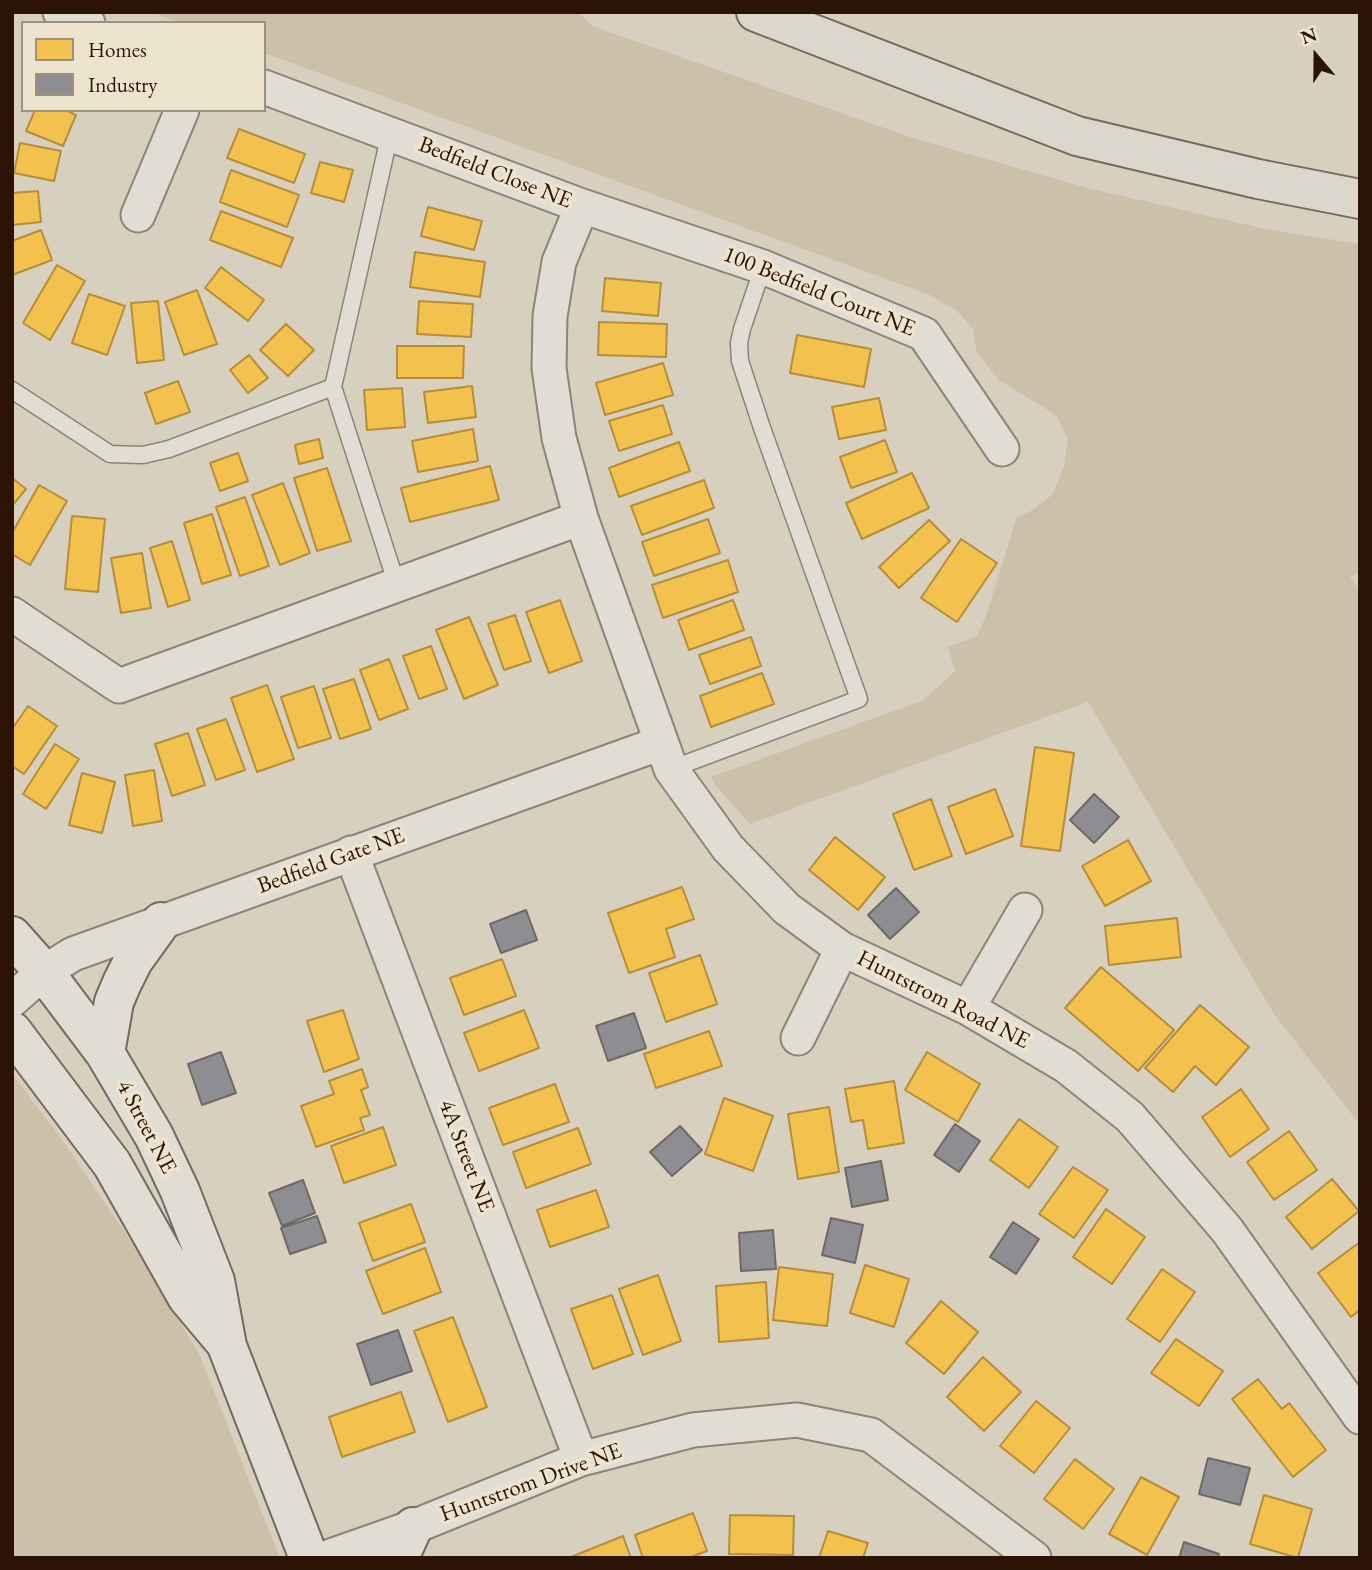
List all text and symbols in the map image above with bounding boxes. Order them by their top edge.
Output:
legend [21,21,266,112]
north arrow [1281,21,1351,91]
text: N [1297,21,1320,50]
text: Homes [88,36,147,63]
text: Industry [88,71,158,98]
street label: Bedfield Close NE [414,131,576,215]
street label: 100 Bedfield Court NE [719,241,919,343]
street label: Bedfield Gate NE [254,822,408,900]
street label: Huntstrom Road NE [852,945,1034,1055]
street label: 4 Street NE [110,1076,182,1178]
street label: 4A Street NE [432,1096,500,1216]
street label: Huntstrom Drive NE [436,1437,626,1529]

